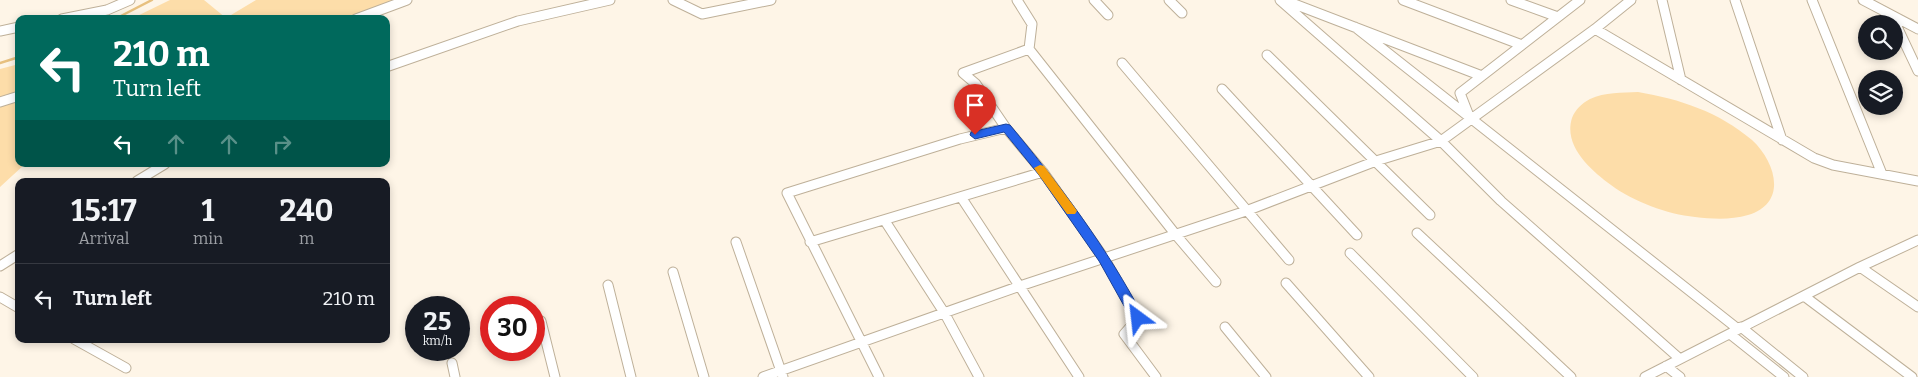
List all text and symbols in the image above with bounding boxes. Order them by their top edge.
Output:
map controls [1858,15,1903,115]
button: search [1858,15,1903,60]
text: 210 m [113,33,210,75]
icon: left [30,35,95,100]
button: layers [1858,70,1903,115]
text: Turn left [113,75,201,102]
pin [954,84,996,135]
icon: arrive [961,91,989,119]
icon: left [109,130,137,158]
icon: ahead [162,130,190,158]
icon: ahead [215,130,243,158]
icon: right [268,130,296,158]
text: 15:17 [71,193,137,229]
text: 1 [201,193,214,229]
text: 240 [279,193,334,229]
text: Arrival [79,229,129,248]
text: min [193,229,223,248]
text: m [299,229,314,248]
icon: left [30,285,58,313]
text: Turn left [73,287,152,310]
text: 210 m [323,287,375,310]
position arrow [1111,291,1163,343]
speed limit sign: 30 [480,296,545,361]
text: 25 [424,307,451,337]
text: km/h [423,334,452,348]

